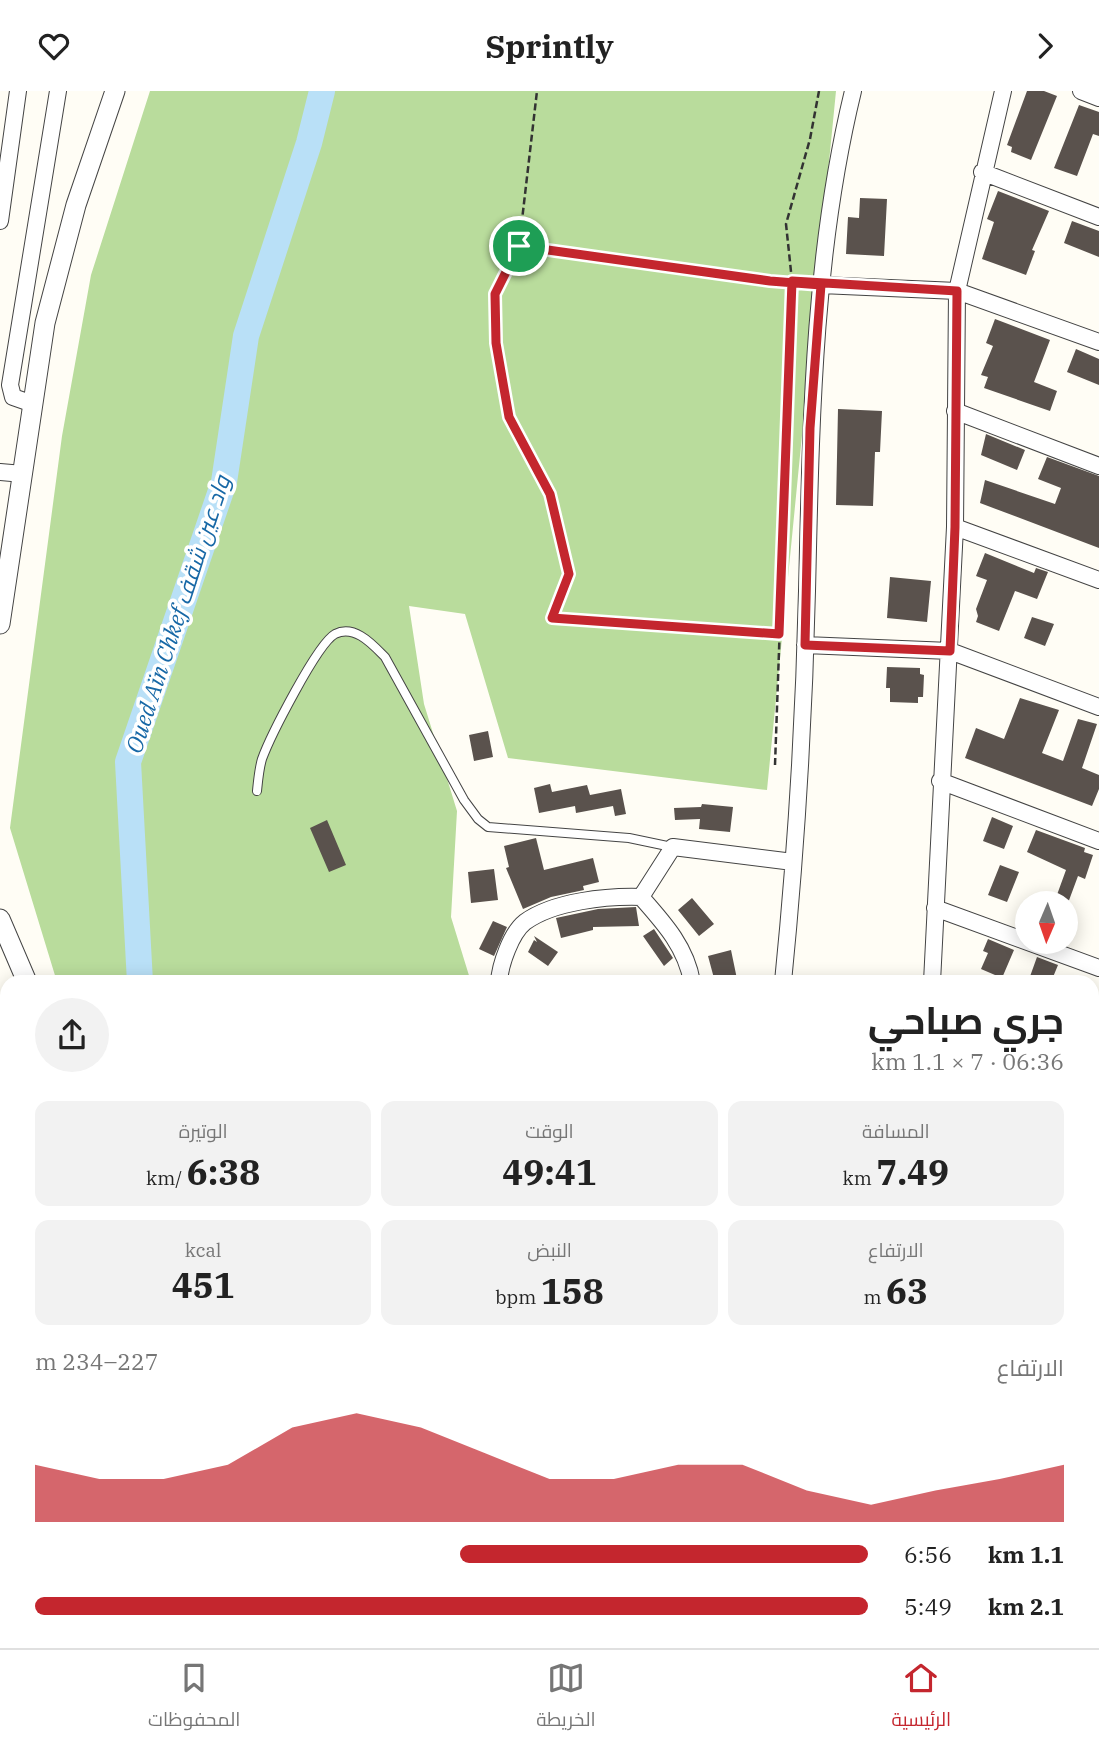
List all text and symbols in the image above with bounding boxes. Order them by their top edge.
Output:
text: Sprintly [485,25,614,67]
icon: heart [35,27,73,65]
icon: forward [1026,27,1064,65]
pin [489,216,549,276]
icon: arrive [500,227,538,265]
water label: Oued Aïn Chkef واد عين شقف [118,470,237,757]
north arrow [1015,891,1078,954]
map controls [1015,891,1078,954]
text: جري صباحي [868,995,1064,1044]
button: share [35,998,109,1072]
text: 06:36 · 7 × 1.1 km [871,1046,1064,1076]
text: الوتيرة [179,1119,228,1143]
text: الوقت [525,1119,574,1143]
text: المسافة [862,1119,930,1143]
text: 6:38 [187,1149,260,1195]
text: 49:41 [502,1149,597,1195]
text: 7.49 [876,1149,949,1195]
text: /km [146,1166,187,1190]
text: km [843,1166,876,1190]
text: kcal [185,1238,221,1262]
text: النبض [527,1238,572,1262]
text: الارتفاع [868,1238,924,1262]
text: 451 [172,1262,235,1308]
text: 158 [541,1268,604,1314]
text: 63 [886,1268,928,1314]
text: bpm [495,1285,541,1309]
text: m [864,1285,886,1309]
text: 227–234 m [35,1346,159,1376]
text: الارتفاع [997,1352,1064,1382]
text: 6:56 [904,1539,952,1569]
text: 1.1 km [988,1539,1064,1569]
text: 5:49 [904,1591,952,1621]
text: 2.1 km [988,1591,1064,1621]
tab: المحفوظات [148,1659,240,1737]
tab: الخريطة [536,1659,596,1737]
tab: الرئيسية [891,1659,951,1737]

